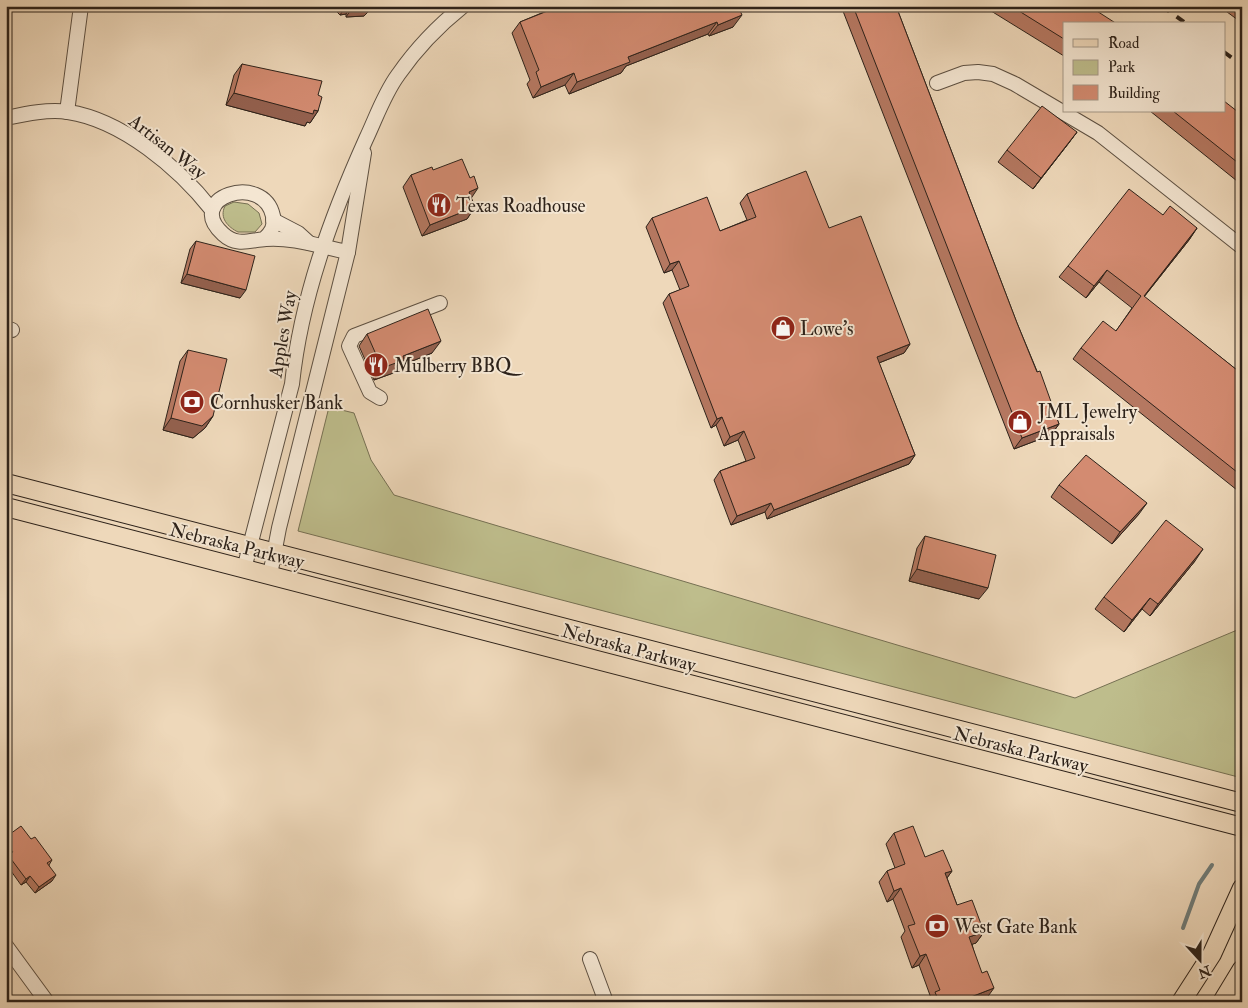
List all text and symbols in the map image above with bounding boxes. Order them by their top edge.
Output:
legend [1063,22,1226,112]
text: Road [1108,34,1140,53]
text: Park [1108,58,1135,77]
text: Building [1108,84,1160,103]
street label: Artisan Way [123,108,212,185]
restaurant icon: Texas Roadhouse [426,192,452,218]
place label: Texas Roadhouse [456,194,586,218]
street label: Apples Way [263,288,304,381]
shop icon: Lowe's [770,315,796,341]
place label: Lowe's [800,317,853,341]
restaurant icon: Mulberry BBQ [363,352,389,378]
place label: Mulberry BBQ [394,354,523,378]
bank icon: Cornhusker Bank [179,389,205,415]
place label: Cornhusker Bank [210,391,343,415]
place label: JML Jewelry Appraisals [1037,400,1138,447]
shop icon: JML Jewelry Appraisals [1007,409,1033,435]
street label: Nebraska Parkway [167,518,307,574]
street label: Nebraska Parkway [559,619,699,678]
street label: Nebraska Parkway [951,722,1091,778]
bank icon: West Gate Bank [924,913,950,939]
place label: West Gate Bank [953,915,1077,939]
north arrow [1176,936,1226,986]
text: N [1195,961,1214,982]

